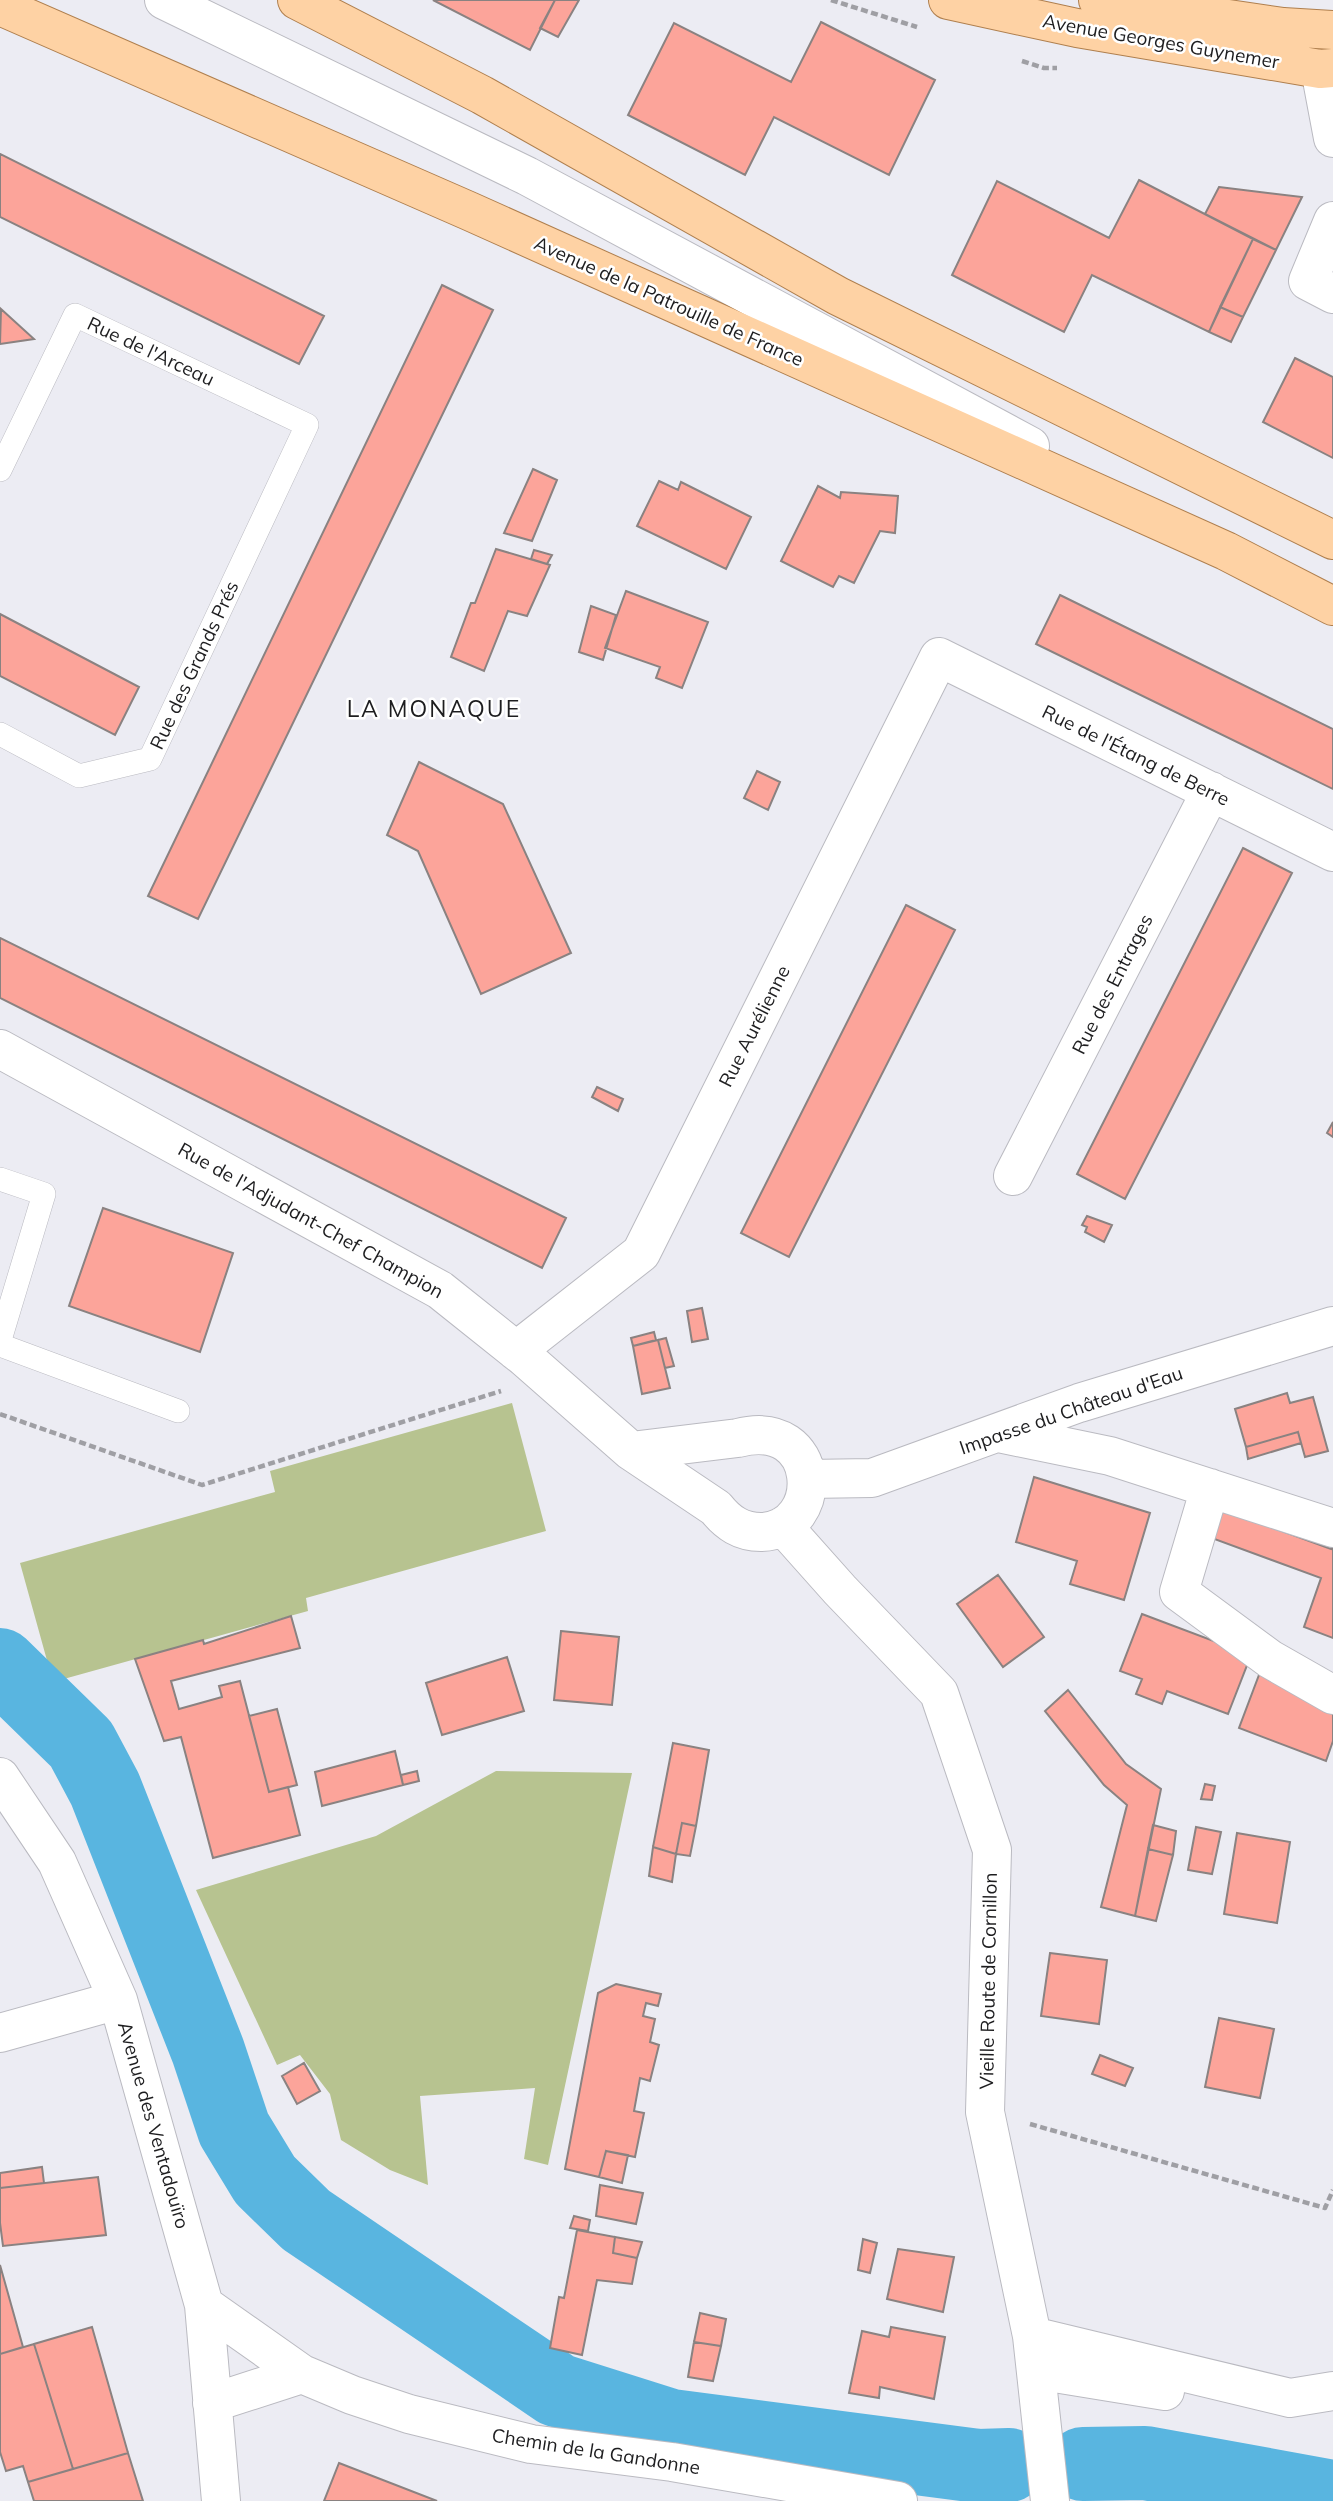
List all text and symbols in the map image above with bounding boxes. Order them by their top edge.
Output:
street label: Avenue Georges Guynemer [1041,8,1281,74]
street label: Avenue de la Patrouille de France [531,231,807,371]
street label: Rue de l'Arceau [84,311,218,391]
street label: Rue des Grands Prés [144,577,244,753]
district label: LA MONAQUE [347,694,521,723]
street label: Rue de l'Étang de Berre [1038,699,1234,811]
street label: Rue des Entrages [1066,910,1158,1058]
street label: Rue Aurélienne [713,961,795,1091]
street label: Rue de l'Adjudant-Chef Champion [174,1137,448,1303]
street label: Impasse du Château d'Eau [956,1360,1186,1460]
street label: Vieille Route de Cornillon [974,1872,1002,2090]
street label: Avenue des Ventadouïro [113,2019,195,2231]
street label: Chemin de la Gandonne [490,2423,702,2479]

